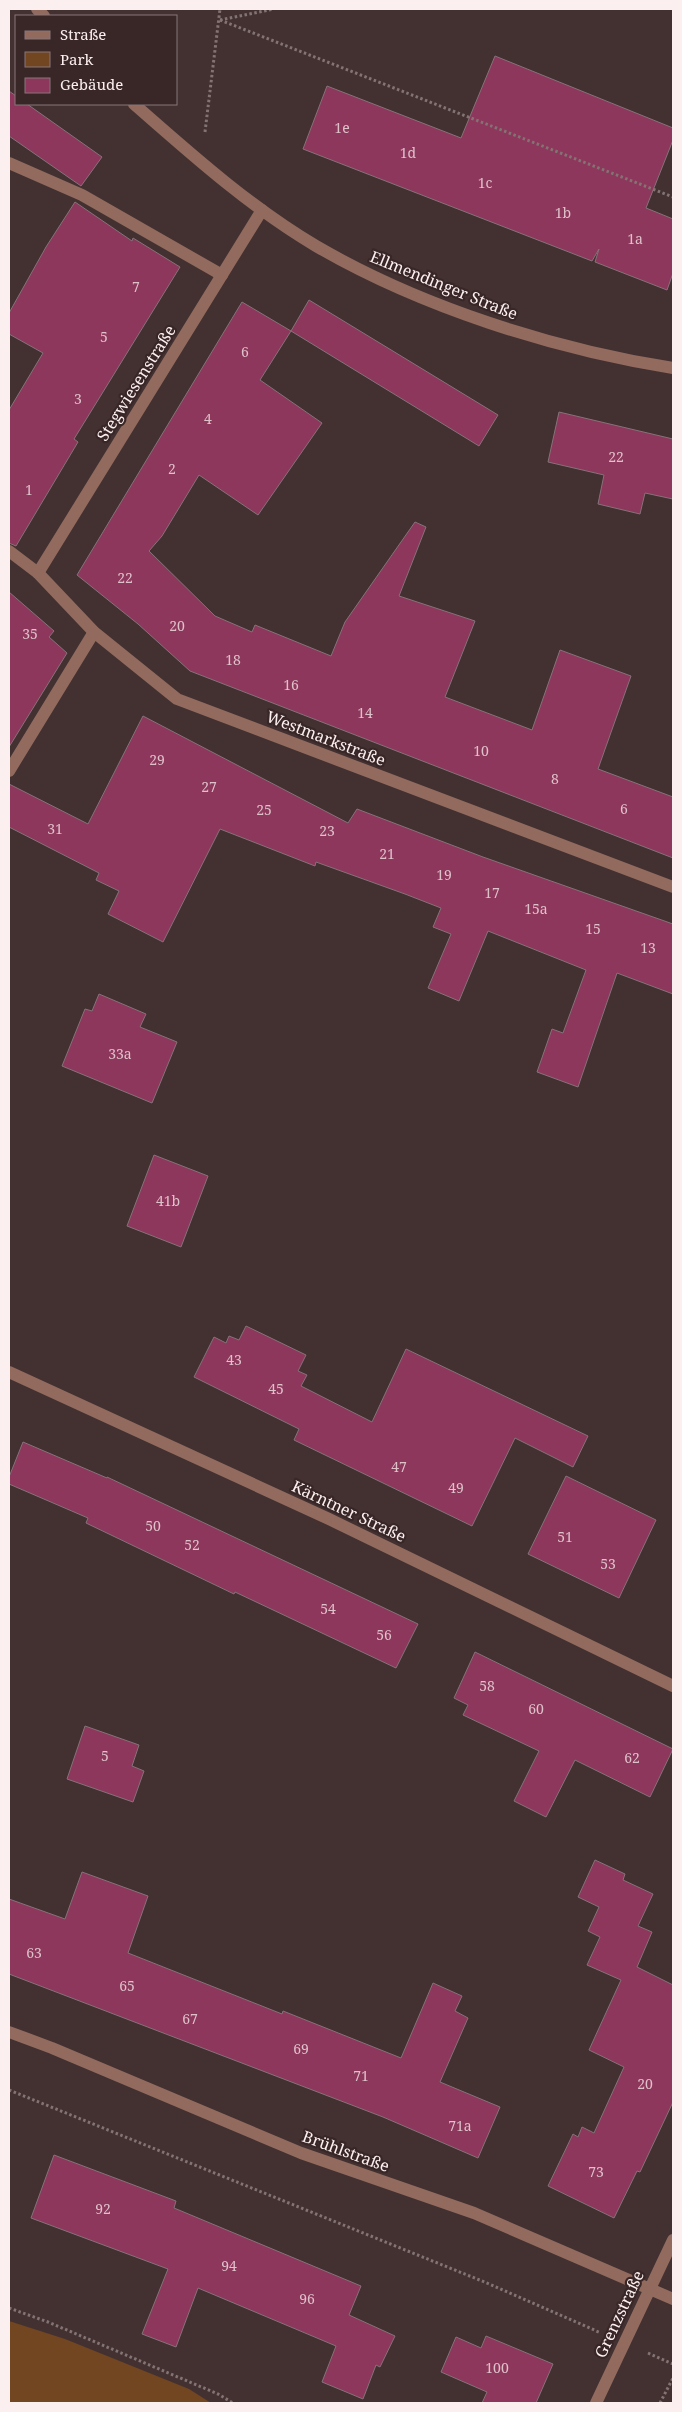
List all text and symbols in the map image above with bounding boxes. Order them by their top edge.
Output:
legend [15,15,178,105]
text: Straße [60,24,106,44]
text: Park [60,49,94,69]
text: Gebäude [60,74,123,94]
house number: 1e [334,118,350,137]
house number: 1d [400,143,417,162]
house number: 1c [478,173,492,192]
house number: 1b [555,203,571,222]
house number: 1a [627,229,643,248]
street label: Ellmendinger Straße [367,245,521,325]
house number: 7 [132,277,140,296]
street label: Stegwiesenstraße [91,321,181,445]
house number: 5 [100,327,108,346]
house number: 6 [241,342,249,361]
house number: 3 [74,389,82,408]
house number: 4 [204,409,212,428]
house number: 22 [608,447,624,466]
house number: 2 [168,459,176,478]
house number: 1 [25,480,33,499]
house number: 22 [117,568,133,587]
house number: 20 [169,616,185,635]
house number: 35 [22,624,38,643]
house number: 18 [225,650,241,669]
house number: 16 [283,675,299,694]
house number: 14 [357,703,373,722]
street label: Westmarkstraße [263,705,389,771]
house number: 10 [473,741,489,760]
house number: 29 [149,750,165,769]
house number: 8 [551,769,559,788]
house number: 27 [201,777,217,796]
house number: 6 [620,799,628,818]
house number: 25 [256,800,272,819]
house number: 31 [47,819,63,838]
house number: 23 [319,821,335,840]
house number: 21 [379,844,395,863]
house number: 19 [436,865,452,884]
house number: 17 [484,883,500,902]
house number: 15a [524,899,548,918]
house number: 15 [585,919,601,938]
house number: 13 [640,938,656,957]
house number: 33a [108,1044,132,1063]
house number: 41b [156,1191,180,1210]
house number: 43 [226,1350,242,1369]
house number: 45 [268,1379,284,1398]
house number: 47 [391,1457,407,1476]
street label: Kärntner Straße [288,1475,410,1547]
house number: 49 [448,1478,464,1497]
house number: 50 [145,1516,161,1535]
house number: 51 [557,1527,573,1546]
house number: 52 [184,1535,200,1554]
house number: 53 [600,1554,616,1573]
house number: 54 [320,1599,336,1618]
house number: 56 [376,1625,392,1644]
house number: 58 [479,1676,495,1695]
house number: 60 [528,1699,544,1718]
house number: 5 [101,1746,109,1765]
house number: 62 [624,1748,640,1767]
house number: 63 [26,1943,42,1962]
house number: 65 [119,1976,135,1995]
house number: 67 [182,2009,198,2028]
house number: 69 [293,2039,309,2058]
house number: 71 [353,2066,369,2085]
house number: 20 [637,2074,653,2093]
house number: 71a [448,2116,472,2135]
street label: Brühlstraße [299,2125,393,2177]
house number: 73 [588,2162,604,2181]
house number: 92 [95,2199,111,2218]
house number: 94 [221,2256,237,2275]
street label: Grenzstraße [589,2267,649,2361]
house number: 96 [299,2289,315,2308]
house number: 100 [485,2358,509,2377]

